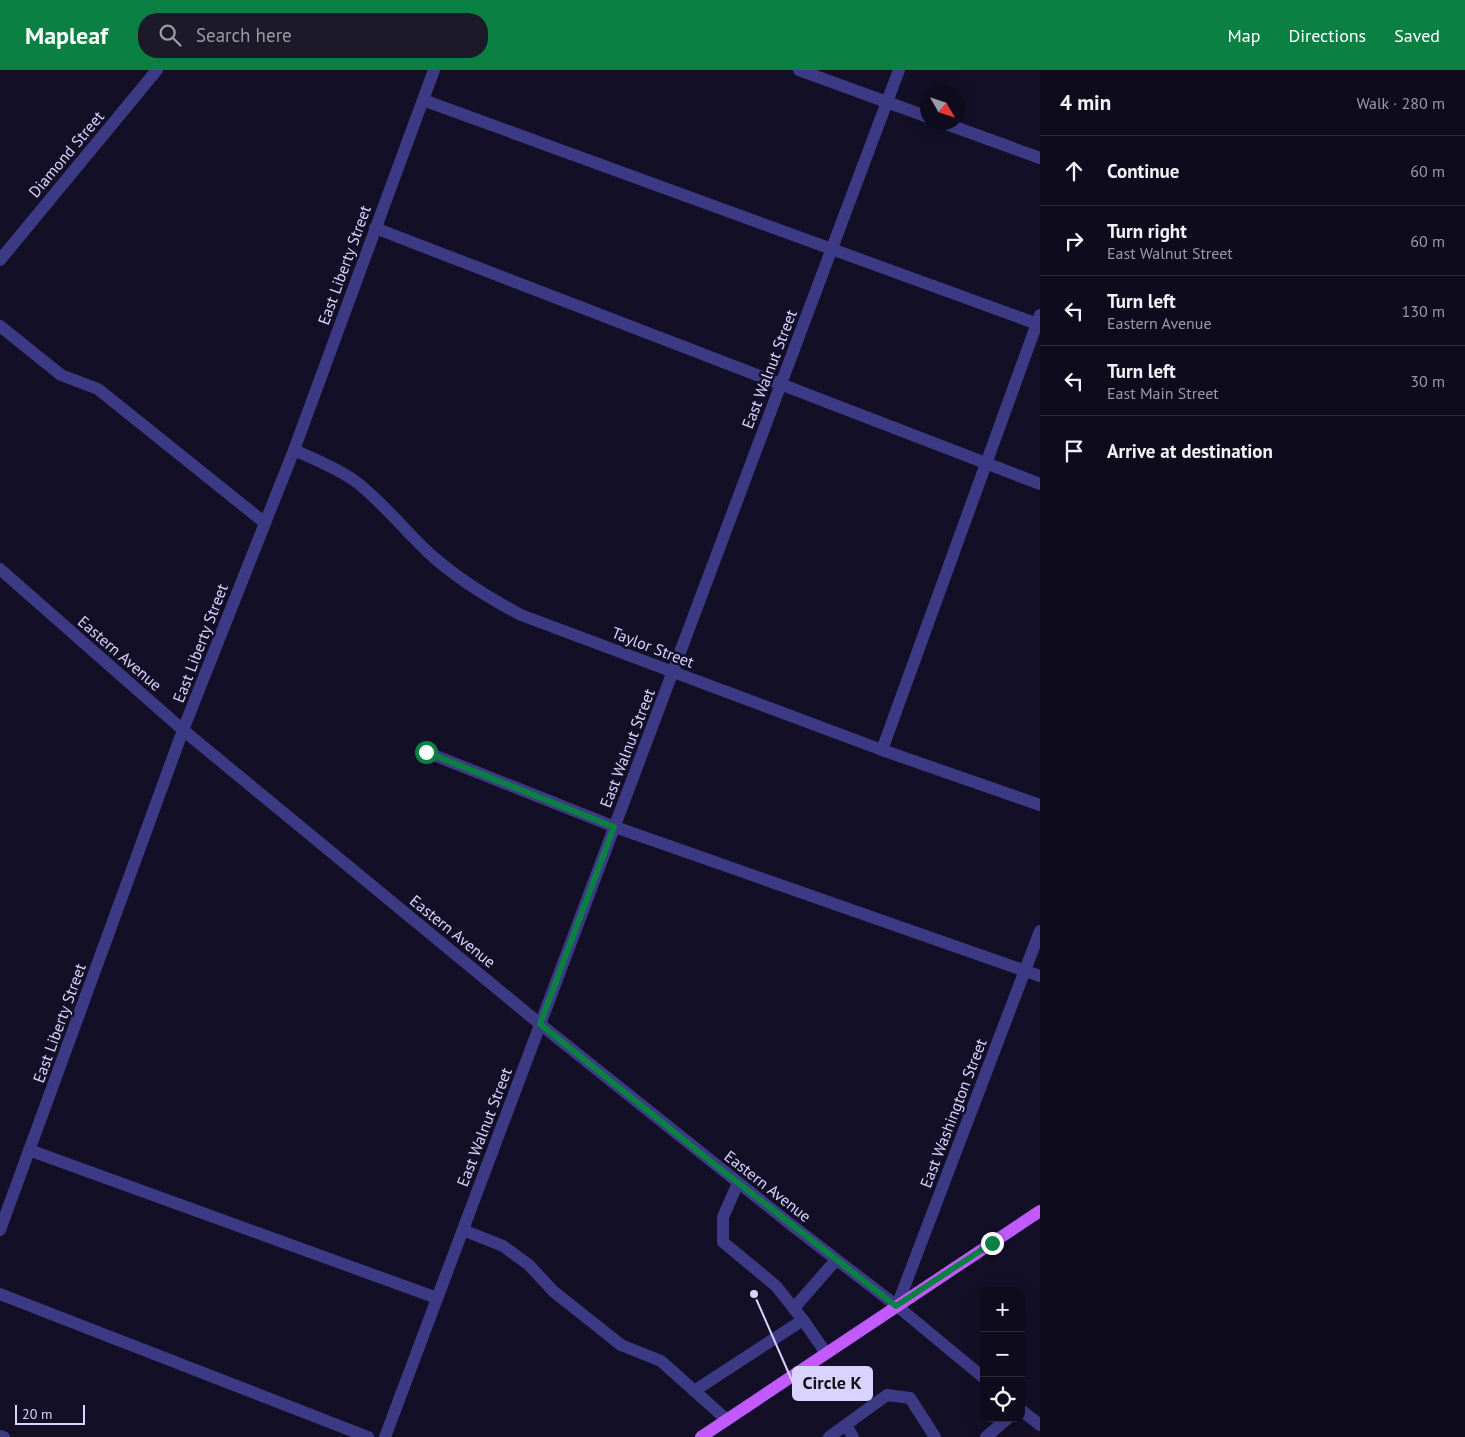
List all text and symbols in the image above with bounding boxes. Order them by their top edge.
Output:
search box [138,13,488,58]
text: Mapleaf [25,20,108,51]
icon: search [156,21,184,49]
text: Search here [196,23,292,47]
text: Map [1228,24,1260,47]
text: Directions [1288,24,1366,47]
text: Saved [1394,24,1440,47]
north arrow [920,85,965,130]
text: 4 min [1060,89,1111,116]
text: Walk · 280 m [1356,93,1445,113]
street label: Diamond Street [24,106,108,201]
icon: ahead [1060,157,1088,185]
text: Continue [1107,159,1179,183]
text: 60 m [1410,161,1445,181]
street label: East Liberty Street [313,202,375,327]
text: Turn right [1107,219,1187,243]
icon: right [1060,227,1088,255]
text: 60 m [1410,231,1445,251]
text: East Walnut Street [1107,243,1233,263]
text: Turn left [1107,289,1176,313]
icon: left [1060,297,1088,325]
text: 130 m [1402,301,1445,321]
street label: East Walnut Street [737,306,801,431]
text: Eastern Avenue [1107,313,1212,333]
text: Turn left [1107,359,1176,383]
icon: left [1060,367,1088,395]
text: 30 m [1410,371,1445,391]
text: East Main Street [1107,383,1219,403]
icon: arrive [1060,437,1088,465]
text: Arrive at destination [1107,439,1273,463]
street label: East Liberty Street [168,580,232,705]
street label: Eastern Avenue [74,611,166,695]
street label: Taylor Street [609,622,697,672]
street label: East Walnut Street [595,685,659,810]
route start [415,741,438,764]
street label: Eastern Avenue [406,890,500,972]
street label: East Liberty Street [28,960,90,1085]
street label: East Washington Street [915,1035,991,1190]
street label: East Walnut Street [452,1064,516,1189]
street label: Eastern Avenue [721,1146,815,1226]
route end [981,1232,1004,1255]
map controls [980,1287,1025,1422]
button: + [980,1287,1025,1332]
button: − [980,1332,1025,1377]
callout: Circle K [793,1367,872,1400]
text: Circle K [802,1371,862,1394]
button: locate [980,1377,1025,1422]
scale bar [15,1402,85,1425]
text: 20 m [22,1405,52,1423]

